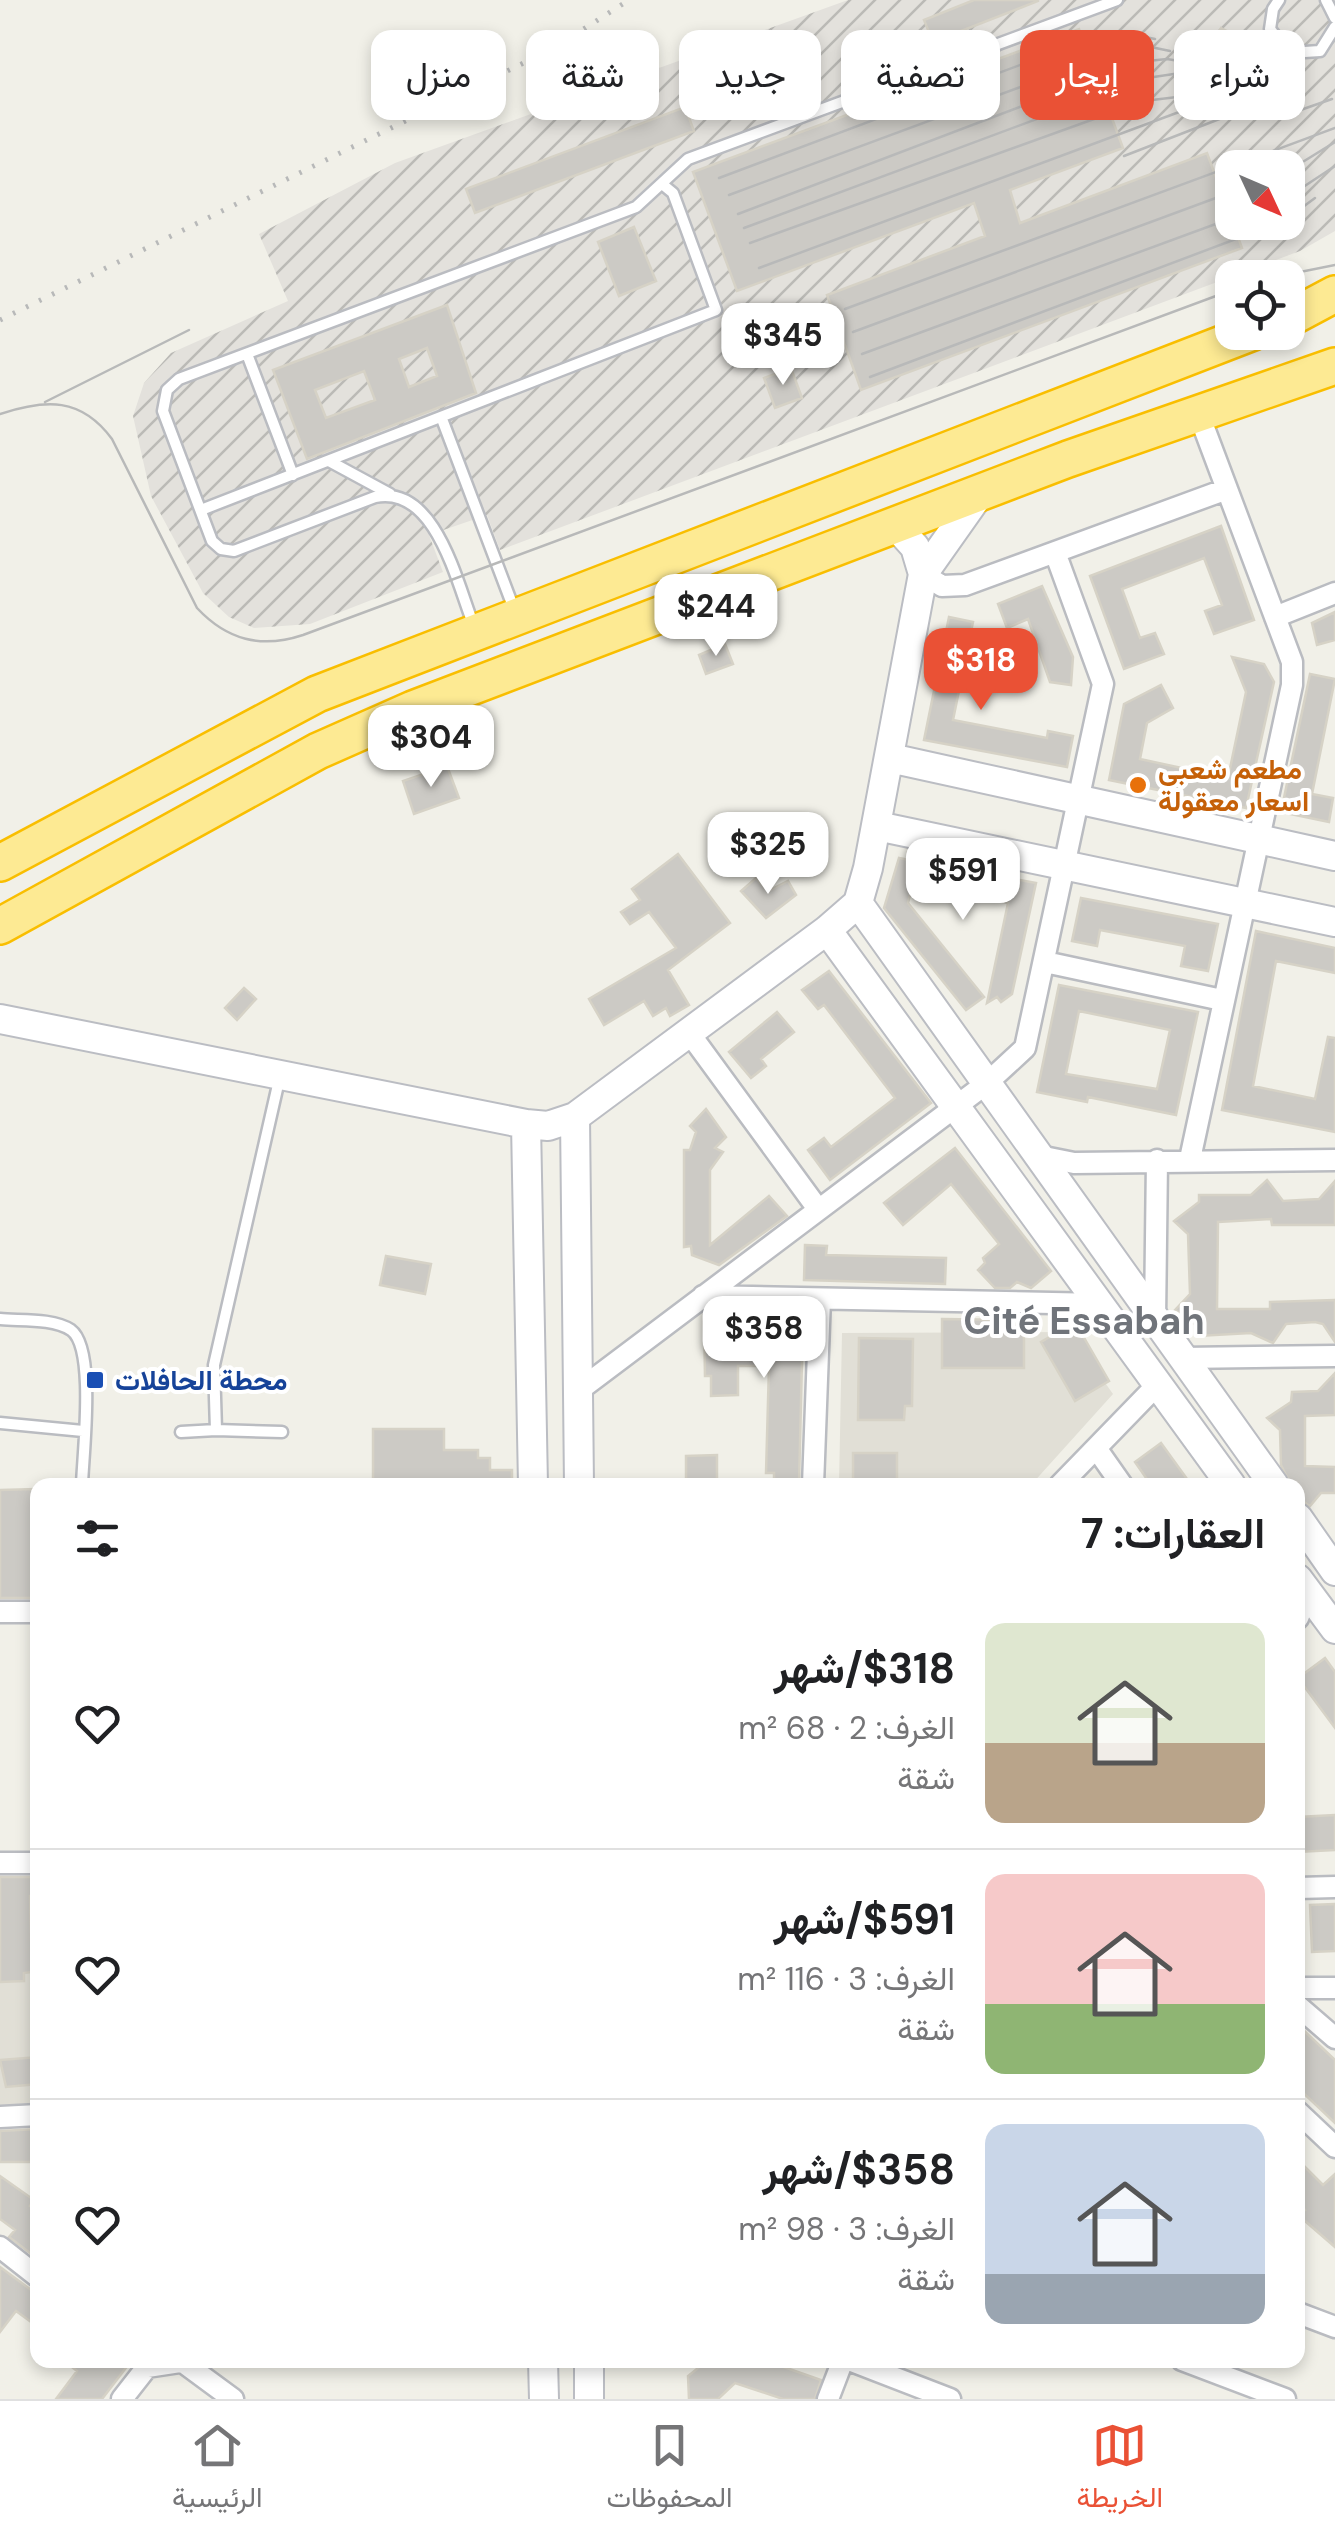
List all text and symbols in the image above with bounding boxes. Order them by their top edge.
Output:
chip: منزل [371,30,506,120]
chip: شقة [526,30,659,120]
chip: جديد [679,30,821,120]
chip: تصفية [841,30,1000,120]
chip: إيجار [1020,30,1154,120]
chip: شراء [1174,30,1305,120]
north arrow [1215,150,1305,240]
map controls [1215,150,1305,350]
button: locate [1215,260,1305,350]
pin: $345 [724,303,842,388]
text: $345 [743,314,823,356]
pin: $244 [657,574,775,659]
text: $244 [676,585,756,627]
pin: $318 [922,628,1040,713]
text: $318 [946,639,1016,681]
pin: $304 [372,705,490,790]
text: $304 [390,716,472,758]
place label: مطعم شعبي اسعار معقولة [1158,751,1309,820]
marker: مطعم شعبي اسعار معقولة [1127,774,1149,796]
pin: $325 [709,812,827,897]
text: $325 [730,823,807,865]
pin: $591 [904,838,1022,923]
text: $591 [928,849,998,891]
pin: $358 [705,1296,823,1381]
district label: Cité Essabah [963,1296,1205,1346]
text: $358 [725,1307,803,1349]
place label: محطة الحافلات [115,1362,287,1399]
marker: محطة الحافلات [84,1369,106,1391]
text: العقارات: 7 [1081,1506,1265,1561]
icon: filters [70,1511,125,1566]
text: $318/شهر [774,1641,955,1696]
icon: home [1065,1663,1185,1783]
icon: heart [70,1696,125,1751]
text: الغرف: 2 · 68 m² [738,1707,955,1749]
text: شقة [897,1757,955,1799]
text: $591/شهر [774,1892,955,1947]
icon: home [1065,1914,1185,2034]
icon: heart [70,1947,125,2002]
text: الغرف: 3 · 116 m² [737,1958,955,2000]
text: شقة [897,2008,955,2050]
text: $358/شهر [763,2142,955,2197]
icon: home [1065,2164,1185,2284]
icon: heart [70,2197,125,2252]
text: الغرف: 3 · 98 m² [738,2208,955,2250]
text: شقة [897,2258,955,2300]
tab: الرئيسية [172,2418,262,2522]
tab: المحفوظات [606,2418,733,2522]
tab: الخريطة [1076,2418,1163,2522]

